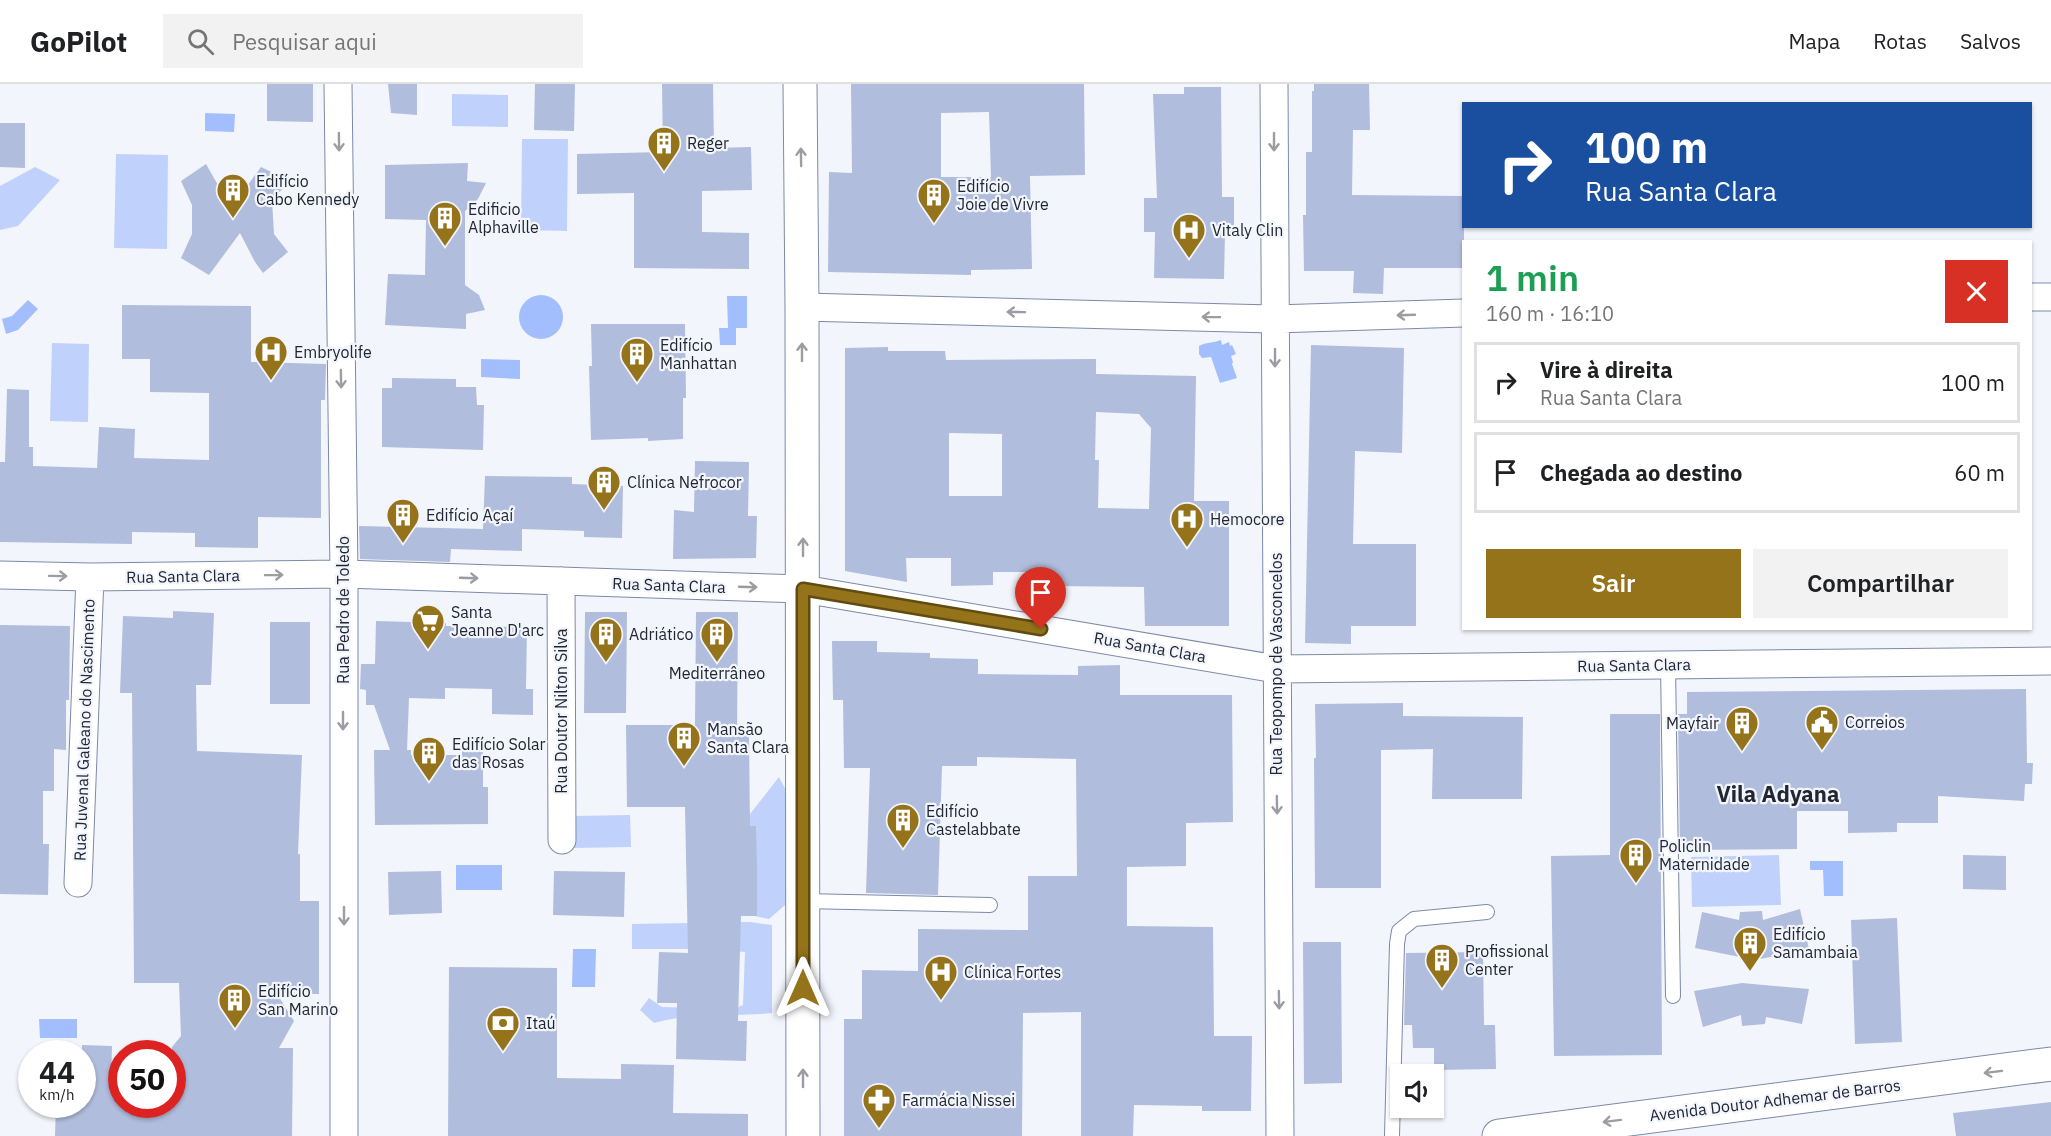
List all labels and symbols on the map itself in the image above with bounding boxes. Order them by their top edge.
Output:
building icon: Reger [646,125,682,172]
one-way arrow [333,132,345,152]
one-way arrow [1268,132,1280,152]
place label: Reger [687,133,729,153]
one-way arrow [795,147,807,167]
place label: Edifício Cabo Kennedy [256,171,359,209]
building icon: Edifício Cabo Kennedy [215,172,251,219]
place label: Edifício Joie de Vivre [957,176,1049,214]
building icon: Edifício Joie de Vivre [916,177,952,224]
place label: Edificio Alphaville [468,199,539,237]
building icon: Edificio Alphaville [427,200,463,247]
hospital icon: Vitaly Clin [1171,212,1207,259]
place label: Vitaly Clin [1212,220,1283,240]
one-way arrow [1006,307,1026,318]
one-way arrow [1396,309,1416,321]
one-way arrow [1201,311,1221,323]
hospital icon: Embryolife [253,334,289,381]
place label: Edifício Manhattan [660,335,737,373]
building icon: Edifício Manhattan [619,336,655,383]
place label: Embryolife [294,342,372,362]
one-way arrow [796,342,808,362]
one-way arrow [1269,348,1281,368]
one-way arrow [335,369,347,389]
building icon: Clínica Nefrocor [586,464,622,511]
place label: Clínica Nefrocor [627,472,742,492]
building icon: Edifício Açaí [385,497,421,544]
hospital icon: Hemocore [1169,501,1205,548]
place label: Edifício Açaí [426,505,513,525]
place label: Hemocore [1210,509,1285,529]
street label: Rua Pedro de Toledo [333,536,353,684]
one-way arrow [797,537,809,557]
street label: Rua Teopompo de Vasconcelos [1266,552,1286,776]
street label: Rua Santa Clara [126,565,240,587]
pin [1015,567,1066,629]
one-way arrow [264,569,284,581]
one-way arrow [48,570,68,582]
one-way arrow [459,573,479,584]
street label: Rua Santa Clara [612,573,727,597]
one-way arrow [738,582,758,593]
street label: Rua Juvenal Galeano do Nascimento [69,598,99,861]
place label: Santa Jeanne D'arc [451,602,544,640]
supermarket icon: Santa Jeanne D'arc [410,603,446,650]
building icon: Adriático [588,616,624,663]
building icon: Mediterrâneo [699,616,735,663]
place label: Adriático [629,624,694,644]
street label: Rua Santa Clara [1092,627,1208,667]
street label: Rua Doutor Nilton Silva [551,628,571,794]
street label: Rua Santa Clara [1577,654,1691,676]
place label: Mediterrâneo [669,663,765,683]
public building icon: Correios [1804,704,1840,751]
building icon: Mayfair [1724,705,1760,752]
one-way arrow [338,711,349,731]
place label: Correios [1845,712,1905,732]
place label: Mayfair [1666,713,1719,733]
place label: Mansão Santa Clara [707,719,790,757]
building icon: Mansão Santa Clara [666,720,702,767]
place label: Edifício Solar das Rosas [452,734,546,772]
building icon: Edifício Solar das Rosas [411,735,447,782]
district label: Vila Adyana [1716,779,1840,808]
one-way arrow [1271,795,1283,815]
place label: Edifício Castelabbate [926,801,1021,839]
building icon: Edifício Castelabbate [885,802,921,849]
place label: Policlin Maternidade [1659,836,1750,874]
building icon: Policlin Maternidade [1618,837,1654,884]
one-way arrow [338,906,350,926]
place label: Edifício Samambaia [1773,924,1858,962]
building icon: Edifício Samambaia [1732,925,1768,972]
place label: Profissional Center [1465,941,1549,979]
building icon: Profissional Center [1424,942,1460,989]
hospital icon: Clínica Fortes [923,954,959,1001]
position arrow [771,956,835,1020]
place label: Clínica Fortes [964,962,1061,982]
place label: Edifício San Marino [258,981,338,1019]
building icon: Edifício San Marino [217,982,253,1029]
one-way arrow [1273,990,1285,1010]
bank icon: Itaú [485,1005,521,1052]
place label: Itaú [526,1013,556,1033]
speed limit sign: 50 [108,1040,186,1118]
one-way arrow [1984,1067,2003,1078]
one-way arrow [797,1068,809,1088]
street label: Avenida Doutor Adhemar de Barros [1648,1075,1902,1125]
pharmacy icon: Farmácia Nissei [861,1082,897,1129]
place label: Farmácia Nissei [902,1090,1015,1110]
one-way arrow [1603,1116,1623,1127]

